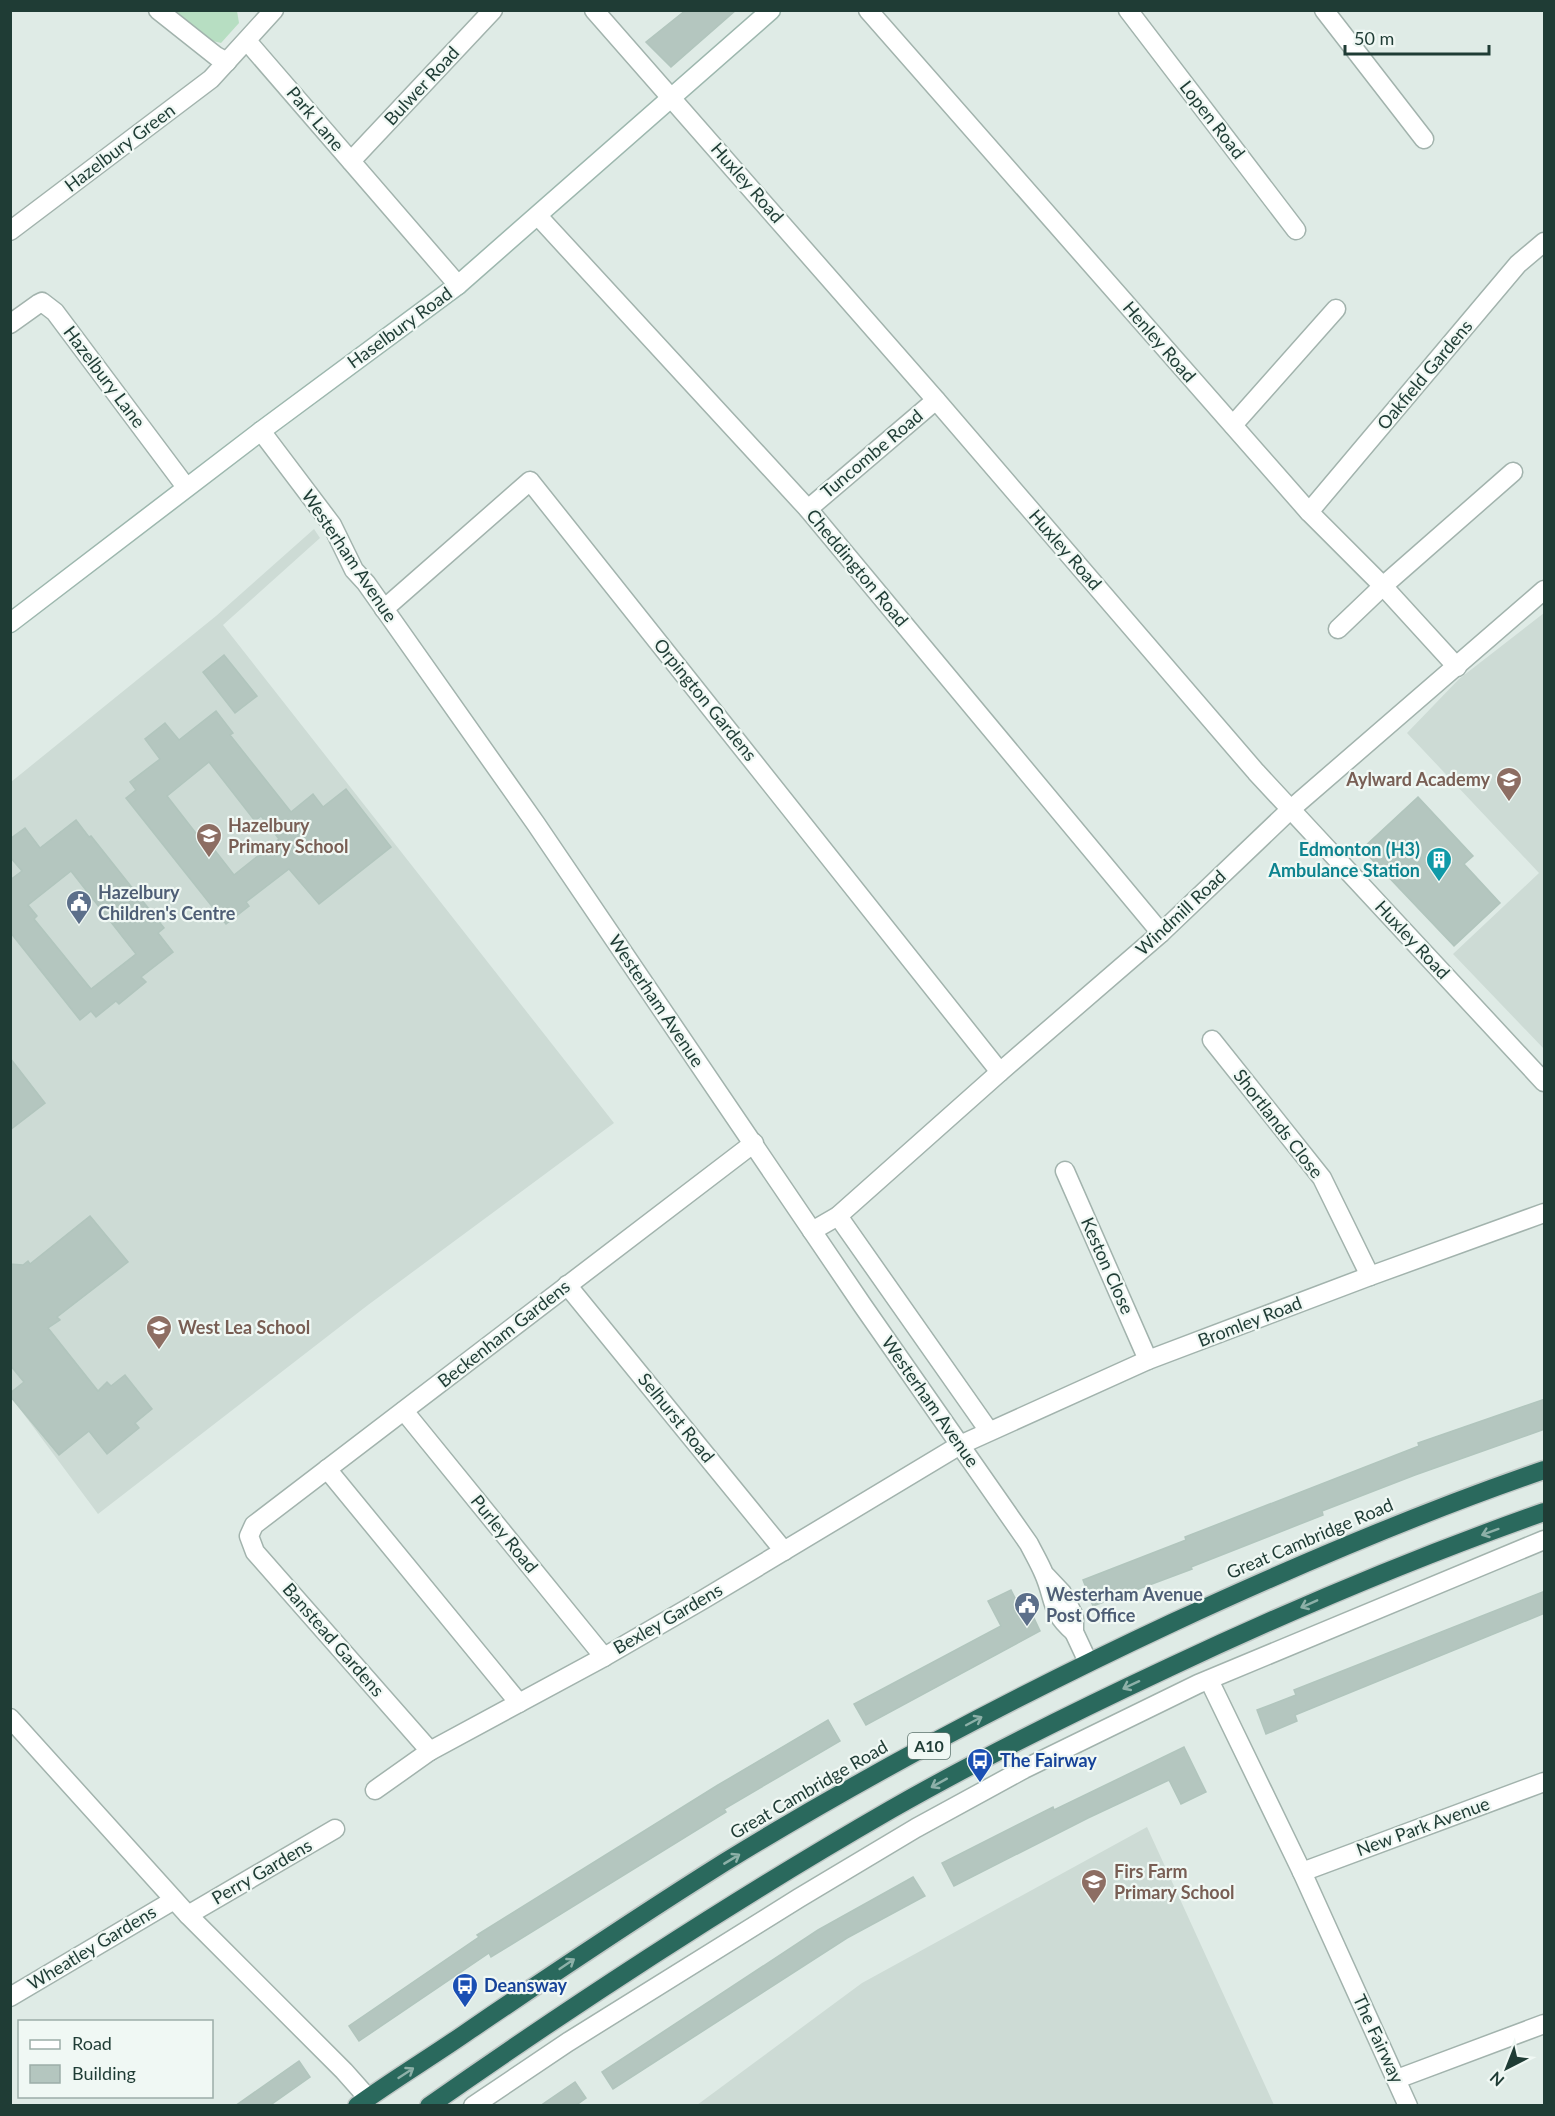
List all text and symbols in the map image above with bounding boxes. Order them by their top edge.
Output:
scale bar [1345,18,1489,56]
text: 50 m [1354,27,1394,49]
street label: Bulwer Road [379,41,463,129]
street label: Lopen Road [1176,76,1250,163]
street label: Park Lane [282,82,349,155]
street label: Hazelbury Green [60,99,179,196]
street label: Huxley Road [707,138,789,227]
street label: Haselbury Road [343,282,456,373]
street label: Henley Road [1119,296,1201,386]
street label: Oakfield Gardens [1372,315,1477,434]
street label: Hazelbury Lane [59,321,150,432]
street label: Tuncombe Road [816,404,927,502]
street label: Westerham Avenue [297,485,402,626]
street label: Cheddington Road [802,504,913,631]
street label: Huxley Road [1025,505,1107,594]
street label: Orpington Gardens [650,634,762,765]
school or university icon: Aylward Academy [1494,765,1524,803]
place label: Aylward Academy [1345,768,1491,790]
place label: Hazelbury Primary School [228,814,348,857]
school or university icon: Hazelbury Primary School [194,821,224,859]
place label: Edmonton (H3) Ambulance Station [1268,838,1420,881]
building icon: Edmonton (H3) Ambulance Station [1424,845,1454,883]
street label: Windmill Road [1131,865,1230,960]
place label: Hazelbury Children's Centre [98,881,236,924]
public building icon: Hazelbury Children's Centre [64,888,94,926]
street label: Huxley Road [1371,895,1455,983]
street label: Westerham Avenue [604,930,709,1071]
street label: Shortlands Close [1229,1064,1328,1182]
street label: Keston Close [1077,1214,1139,1317]
street label: Beckenham Gardens [433,1275,574,1392]
street label: Bromley Road [1195,1291,1305,1351]
school or university icon: West Lea School [144,1313,174,1351]
place label: West Lea School [178,1316,310,1338]
street label: Westerham Avenue [877,1332,984,1471]
street label: Selhurst Road [634,1368,720,1467]
street label: Purley Road [467,1490,543,1577]
street label: Great Cambridge Road [1223,1493,1396,1583]
one-way arrow [1481,1527,1499,1538]
street label: Banstead Gardens [278,1578,389,1701]
street label: Bexley Gardens [609,1578,726,1658]
place label: Westerham Avenue Post Office [1046,1583,1203,1626]
public building icon: Westerham Avenue Post Office [1012,1590,1042,1628]
one-way arrow [1300,1599,1318,1610]
one-way arrow [1123,1680,1141,1692]
one-way arrow [965,1715,982,1727]
road number: A10 [908,1733,950,1759]
street label: Great Cambridge Road [726,1735,891,1843]
bus stop icon: The Fairway [965,1746,995,1784]
place label: The Fairway [1000,1749,1097,1771]
one-way arrow [931,1777,948,1789]
street label: New Park Avenue [1353,1792,1492,1860]
street label: Perry Gardens [207,1833,316,1909]
one-way arrow [723,1852,740,1864]
place label: Firs Farm Primary School [1114,1860,1234,1903]
school or university icon: Firs Farm Primary School [1079,1867,1109,1905]
street label: Wheatley Gardens [23,1900,160,1994]
one-way arrow [559,1958,575,1970]
bus stop icon: Deansway [450,1971,480,2009]
place label: Deansway [484,1974,568,1996]
street label: The Fairway [1349,1991,1409,2087]
legend [18,2020,213,2098]
text: Road [72,2032,112,2054]
north arrow [1477,2038,1537,2098]
text: Building [72,2062,136,2084]
one-way arrow [397,2067,414,2079]
text: N [1486,2068,1508,2091]

